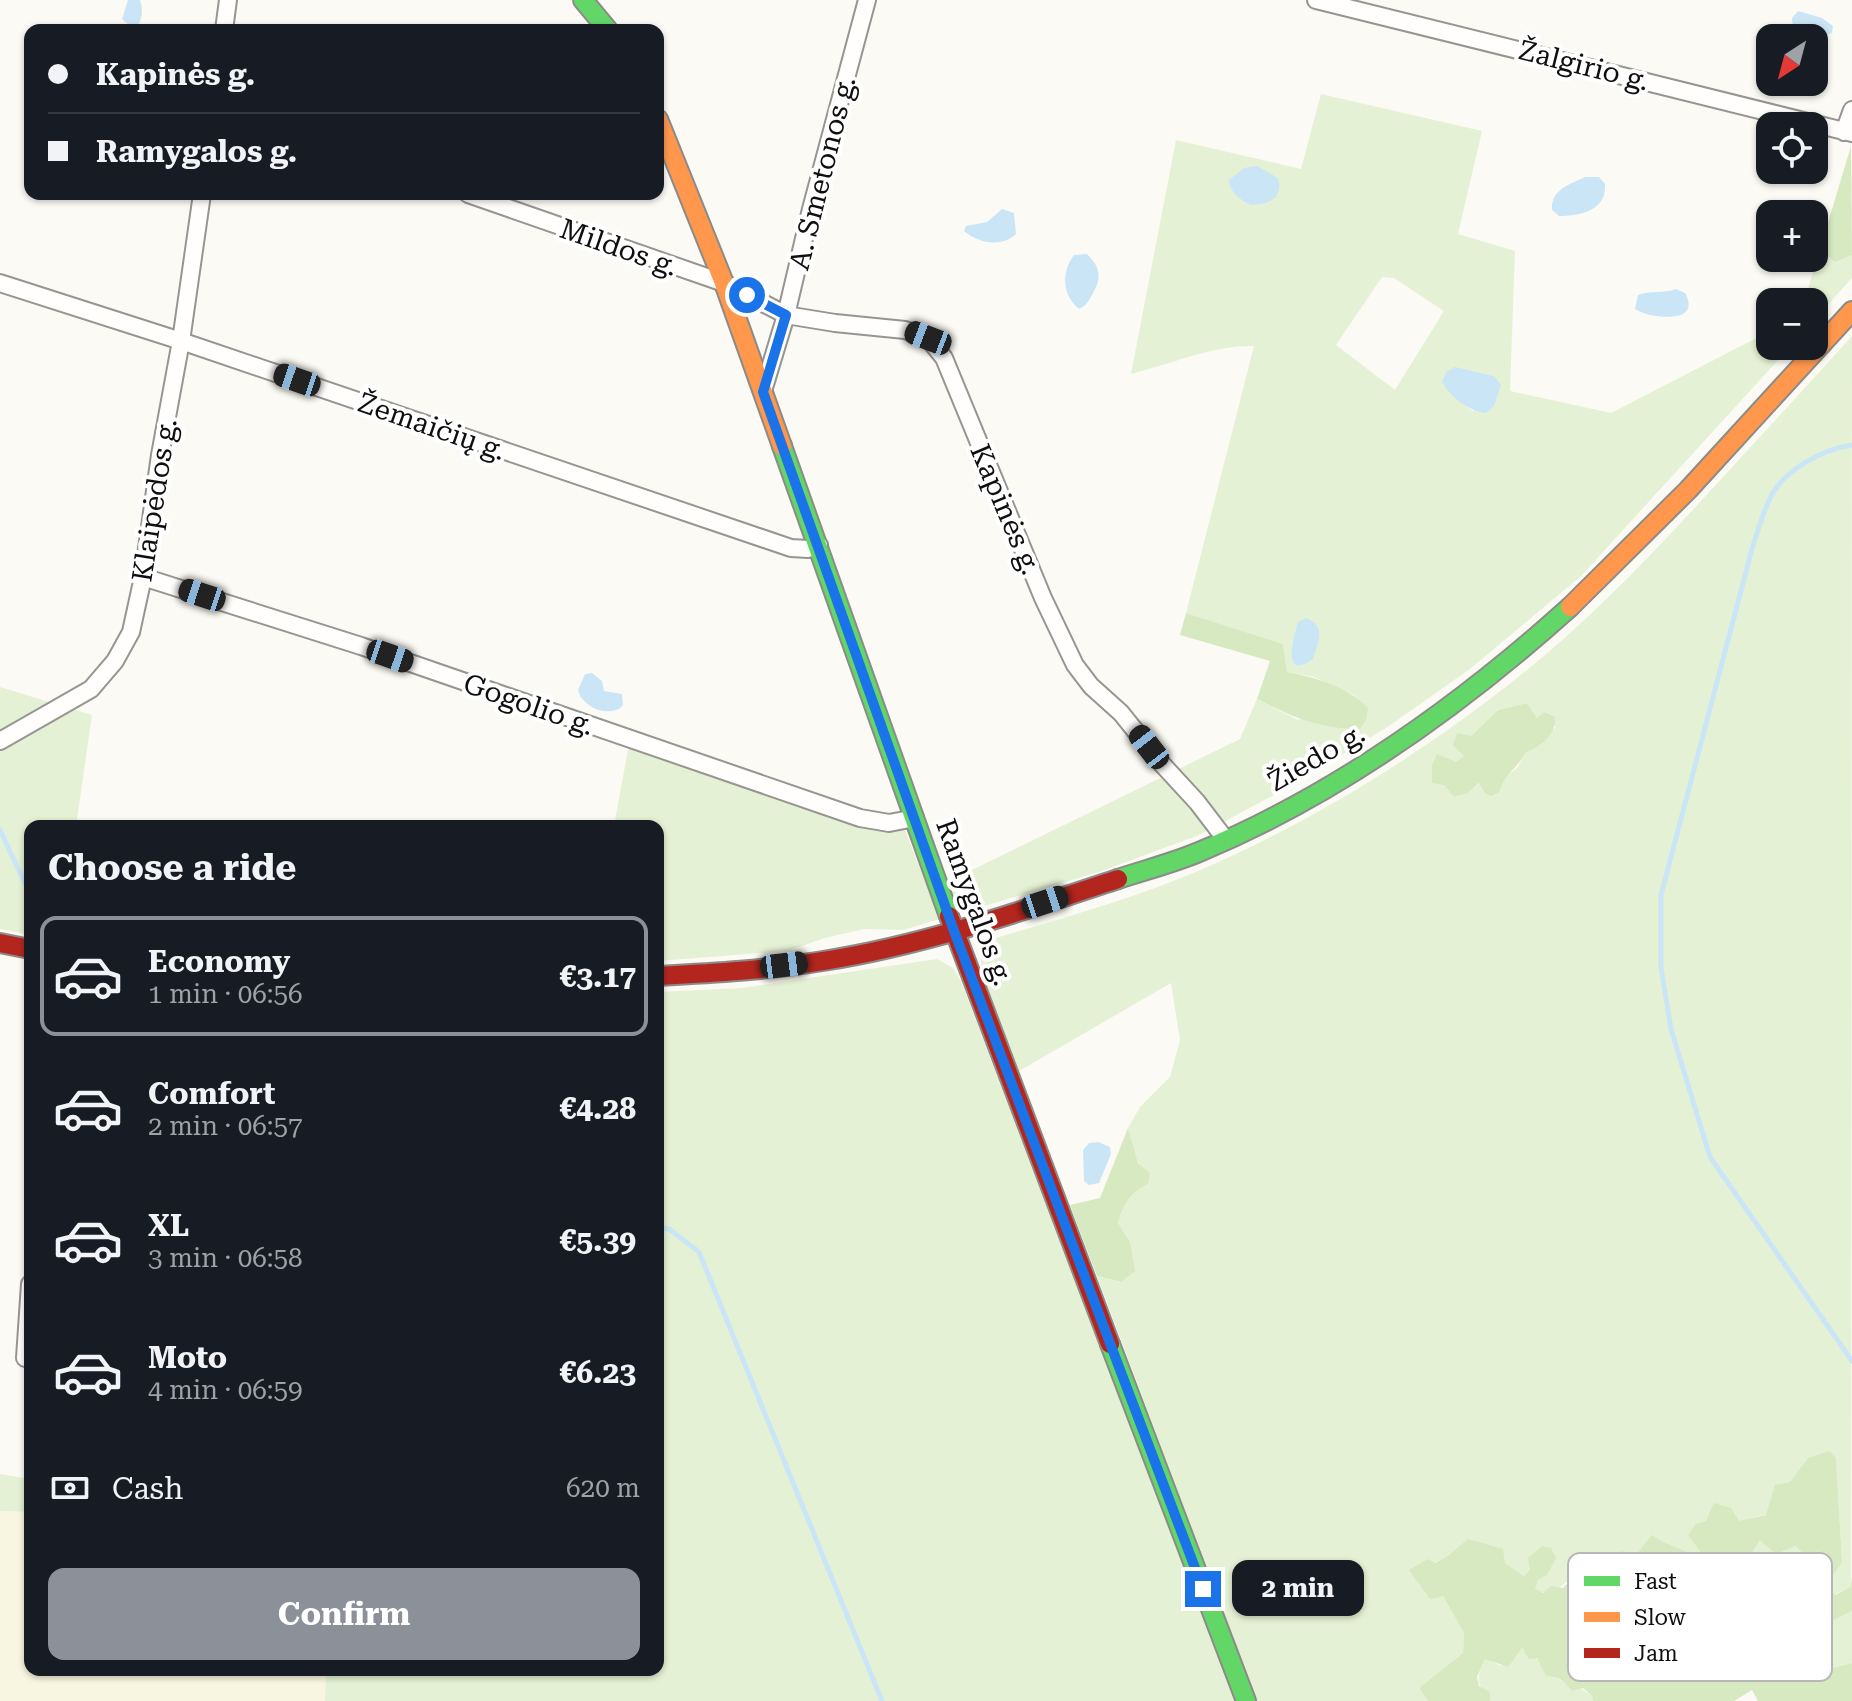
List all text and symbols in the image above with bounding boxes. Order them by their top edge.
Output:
north arrow [1756,24,1828,96]
map controls [1756,24,1828,360]
street label: Žalgirio g. [1515,33,1653,98]
text: Kapinės g. [96,57,255,92]
street label: A. Smetonos g. [782,73,862,273]
button: locate [1756,112,1828,184]
text: Ramygalos g. [96,134,297,169]
button: + [1756,200,1828,272]
street label: Mildos g. [556,212,682,283]
route start [729,277,765,313]
button: − [1756,288,1828,360]
car [901,318,955,358]
car [270,361,324,399]
street label: Žemaičių g. [354,386,510,467]
street label: Klaipėdos g. [125,416,184,584]
street label: Kapinės g. [963,439,1048,579]
car [175,576,229,614]
car [363,637,417,675]
street label: Gogolio g. [459,667,598,742]
street label: Žiedo g. [1262,717,1371,798]
car [1125,721,1173,773]
street label: Ramygalos g. [929,814,1020,990]
text: Choose a ride [48,847,296,889]
car [1018,883,1072,921]
icon: car [52,940,124,1012]
text: Economy [148,944,290,979]
car [759,950,809,980]
text: €3.17 [559,959,636,994]
text: 1 min · 06:56 [148,979,303,1009]
icon: car [52,1072,124,1144]
text: Comfort [148,1076,275,1111]
text: €4.28 [559,1091,636,1126]
text: 2 min · 06:57 [148,1111,303,1141]
icon: car [52,1204,124,1276]
text: XL [148,1208,189,1243]
text: €5.39 [559,1223,636,1258]
text: 3 min · 06:58 [148,1243,303,1273]
icon: car [52,1336,124,1408]
text: Moto [148,1340,227,1375]
text: €6.23 [559,1355,636,1390]
text: 4 min · 06:59 [148,1375,303,1405]
icon: cash [48,1466,92,1510]
text: Cash [112,1471,183,1506]
text: 620 m [566,1473,640,1503]
legend [1568,1553,1832,1681]
callout: 2 min [1231,1561,1363,1617]
button: Confirm [48,1568,640,1660]
text: Fast [1634,1569,1677,1594]
route end [1185,1571,1221,1607]
text: 2 min [1262,1573,1334,1603]
text: Slow [1634,1605,1687,1630]
text: Jam [1634,1641,1678,1666]

